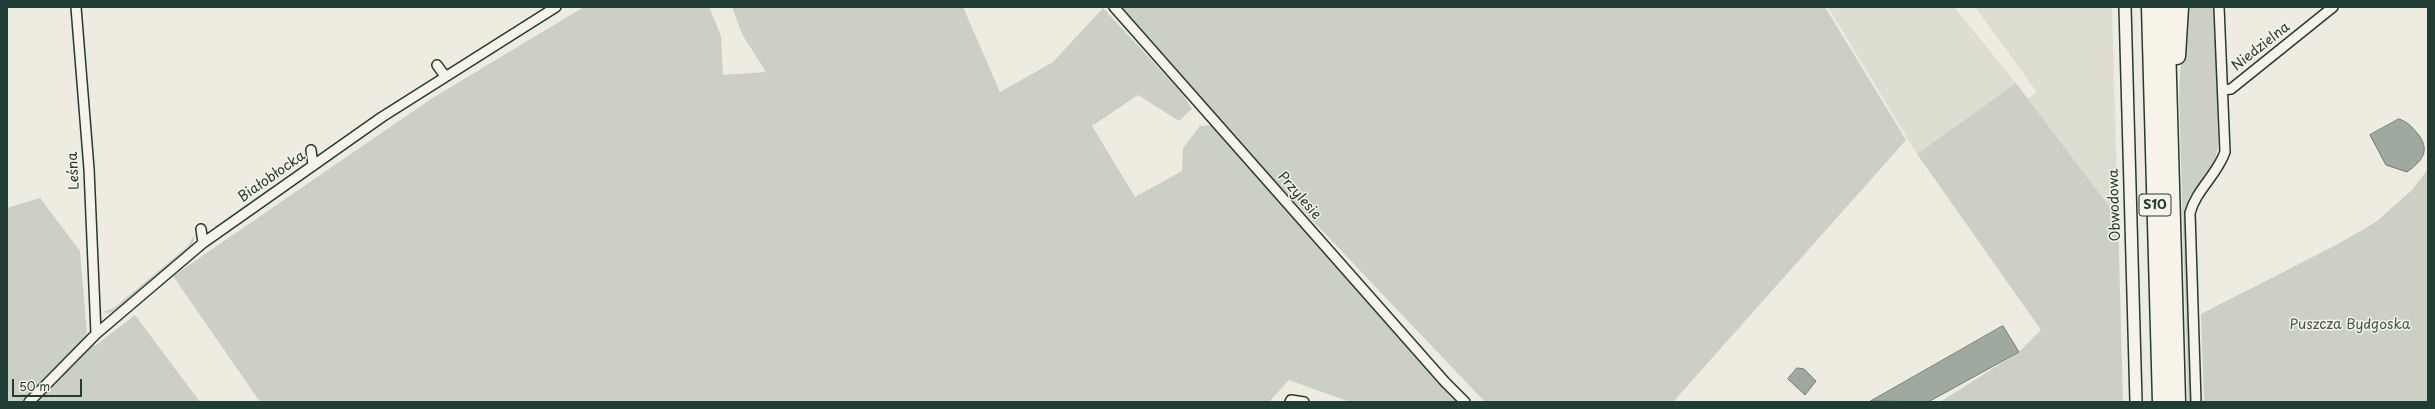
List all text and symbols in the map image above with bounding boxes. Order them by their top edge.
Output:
street label: Niedzielna [2229,19,2293,75]
street label: Białobłocka [235,148,309,206]
street label: Leśna [65,152,83,190]
street label: Obwodowa [2105,168,2125,242]
street label: Przylesie [1274,169,1324,223]
road number: S10 [2139,194,2171,216]
park label: Puszcza Bydgoska [2289,317,2411,333]
scale bar [14,371,84,397]
text: 50 m [19,377,50,395]

